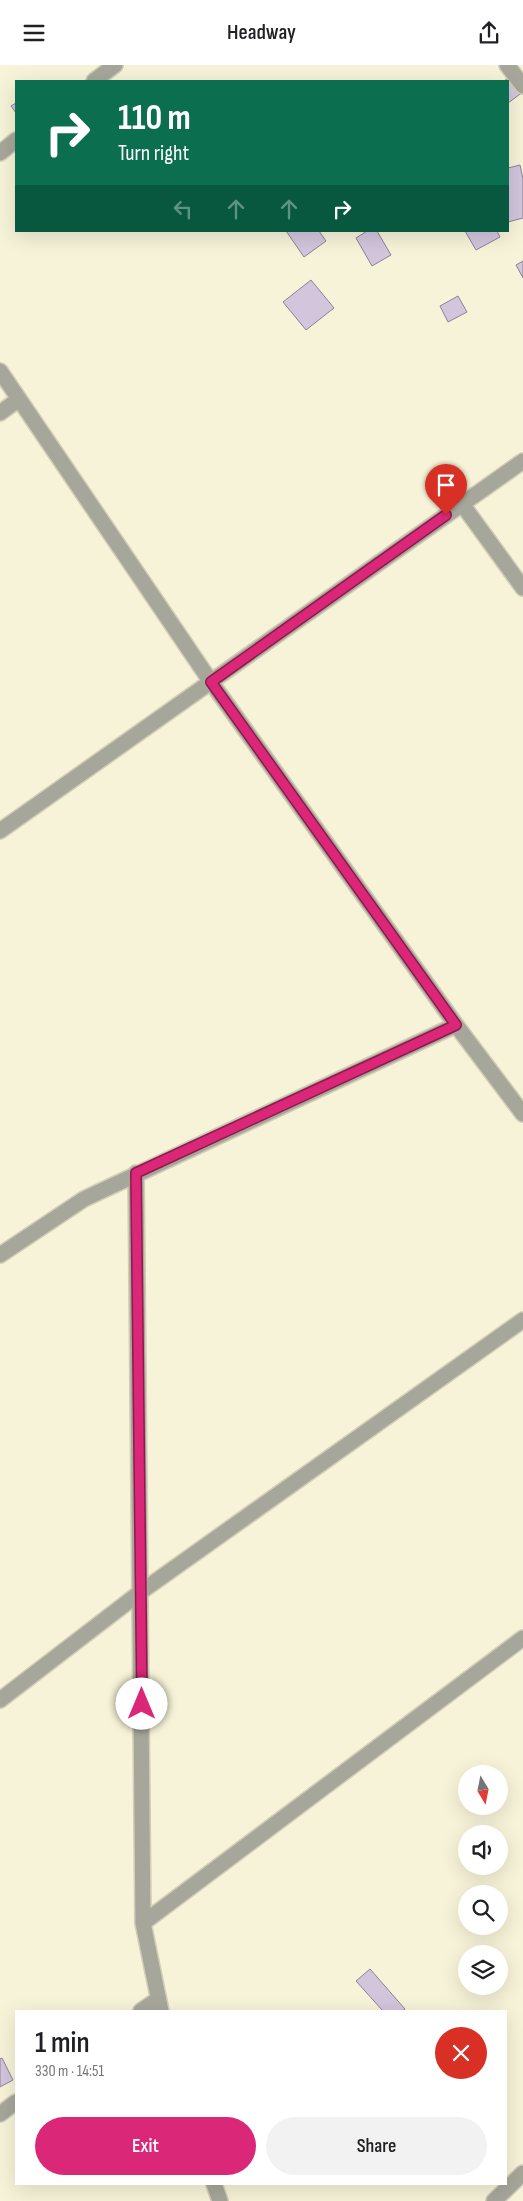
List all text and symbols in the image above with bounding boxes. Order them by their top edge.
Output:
icon: menu [20,19,48,47]
text: Headway [227,19,296,46]
icon: share [475,19,503,47]
text: 110 m [118,97,191,140]
icon: right [35,100,100,165]
text: Turn right [118,140,189,167]
icon: left [169,195,197,223]
icon: ahead [222,195,250,223]
icon: ahead [275,195,303,223]
icon: right [328,195,356,223]
pin [425,464,467,515]
icon: arrive [432,471,460,499]
position arrow [115,1677,167,1729]
north arrow [458,1765,508,1815]
map controls [458,1765,508,1995]
button: sound [458,1825,508,1875]
button: search [458,1885,508,1935]
button: layers [458,1945,508,1995]
text: 1 min [35,2025,90,2061]
button: close [435,2027,487,2079]
text: 330 m · 14:51 [35,2062,104,2081]
button: Exit [35,2117,256,2175]
button: Share [266,2117,487,2175]

